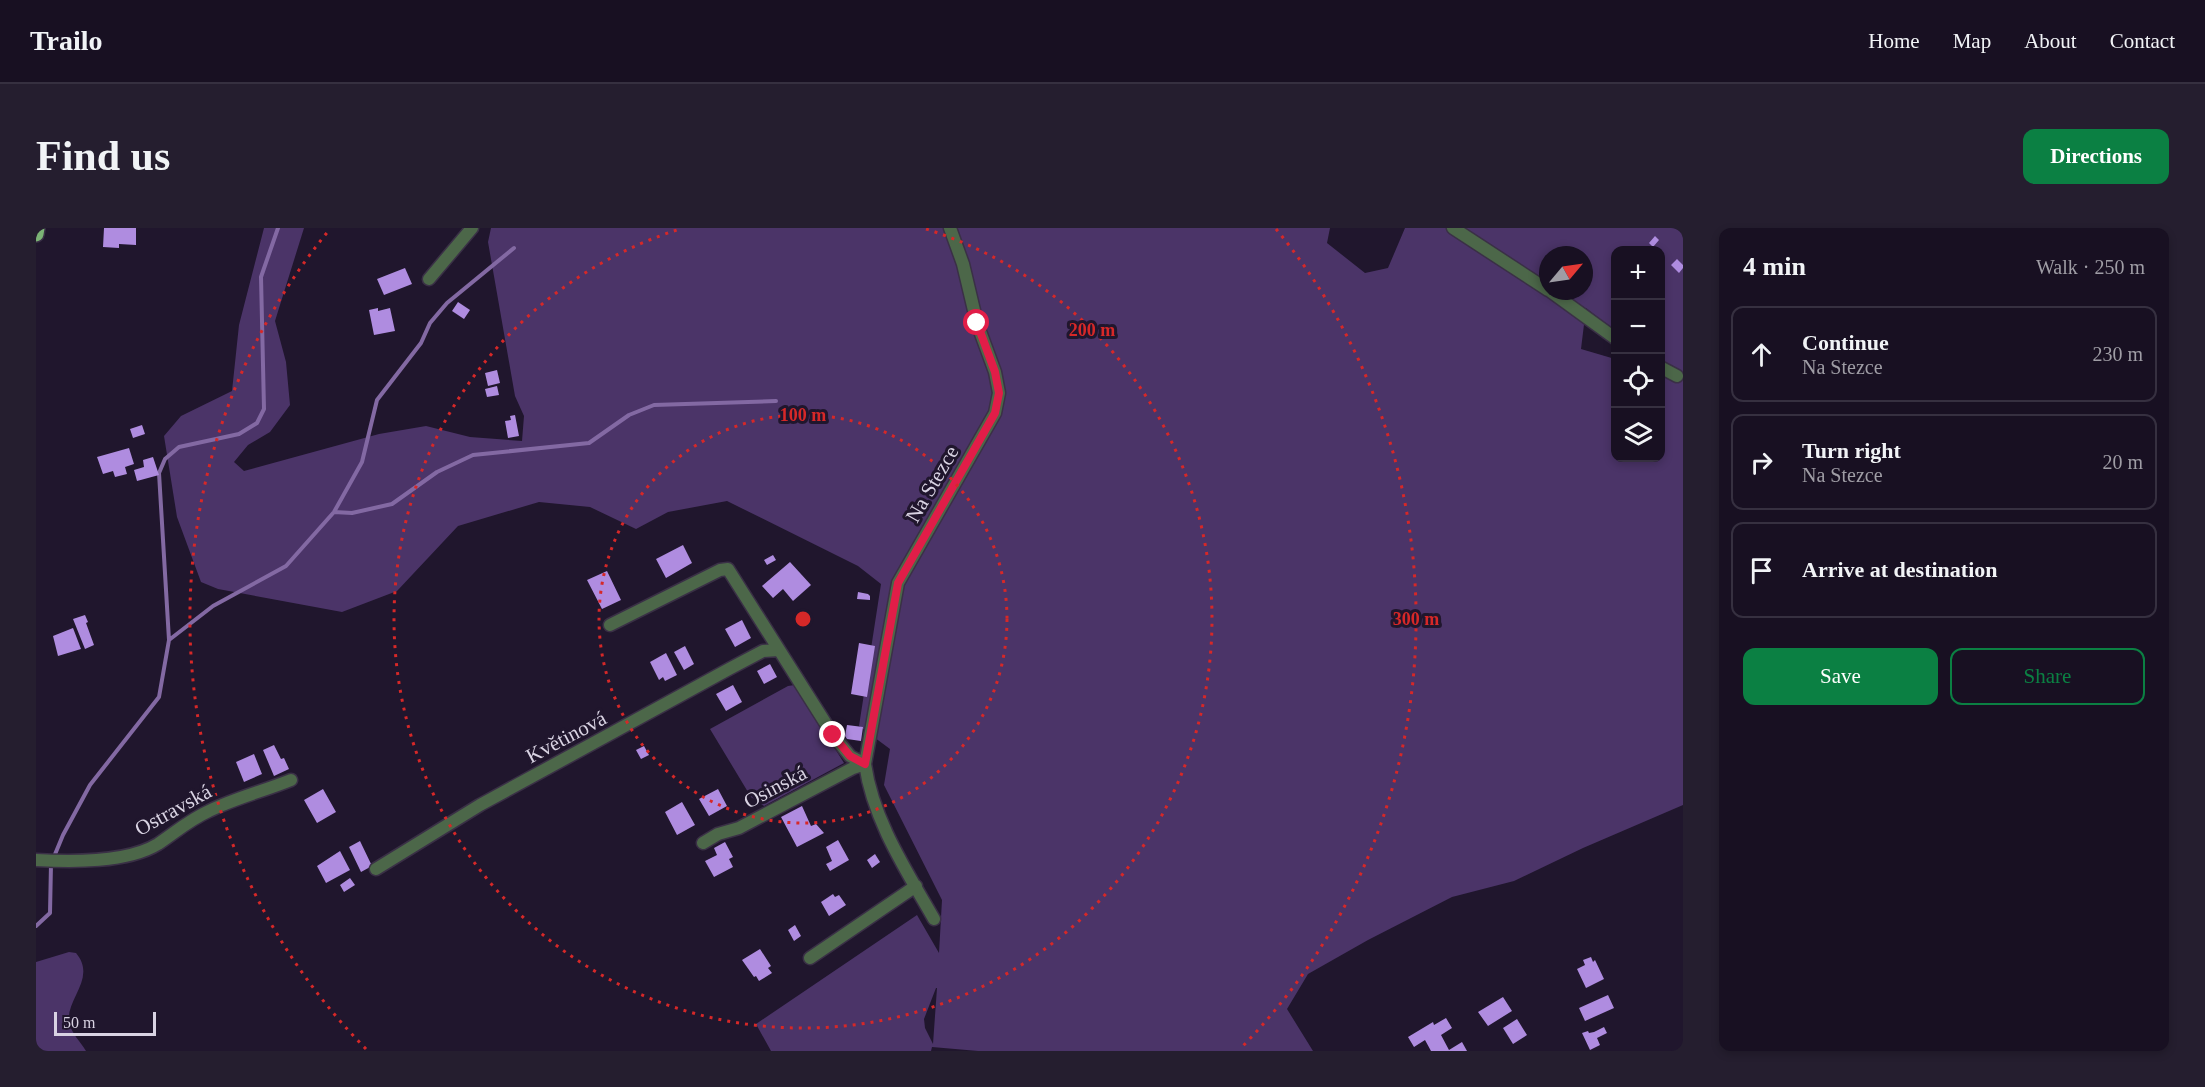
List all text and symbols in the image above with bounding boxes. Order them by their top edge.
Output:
text: Trailo [30,25,103,56]
text: Home [1868,29,1920,53]
text: Map [1953,29,1991,53]
text: About [2024,29,2077,53]
text: Contact [2110,29,2175,53]
button: Directions [2023,129,2169,184]
text: Find us [36,133,170,179]
north arrow [1539,246,1593,300]
map controls [1611,246,1665,462]
button: + [1611,246,1665,300]
text: 4 min [1743,252,1806,281]
text: Walk · 250 m [2036,256,2145,278]
button: − [1611,300,1665,354]
route start [963,309,989,335]
text: 200 m [1069,320,1115,340]
text: Continue [1802,330,1889,355]
icon: ahead [1745,338,1778,371]
text: 230 m [2092,343,2143,365]
button: locate [1611,354,1665,408]
text: Na Stezce [1802,356,1883,378]
text: 100 m [780,405,826,425]
button: layers [1611,408,1665,462]
text: Turn right [1802,438,1901,463]
street label: Na Stezce [900,441,964,527]
icon: right [1745,446,1778,479]
text: 20 m [2102,451,2143,473]
text: Na Stezce [1802,464,1883,486]
icon: arrive [1745,554,1778,587]
text: Arrive at destination [1802,557,1998,582]
centre of rings [793,609,813,629]
text: 300 m [1393,609,1439,629]
button: Save [1743,648,1938,705]
button: Share [1950,648,2145,705]
street label: Květinová [522,706,611,768]
route end [819,721,845,747]
street label: Osinská [739,760,811,813]
street label: Ostravská [130,779,216,841]
scale bar [54,1009,156,1036]
text: 50 m [63,1014,95,1031]

